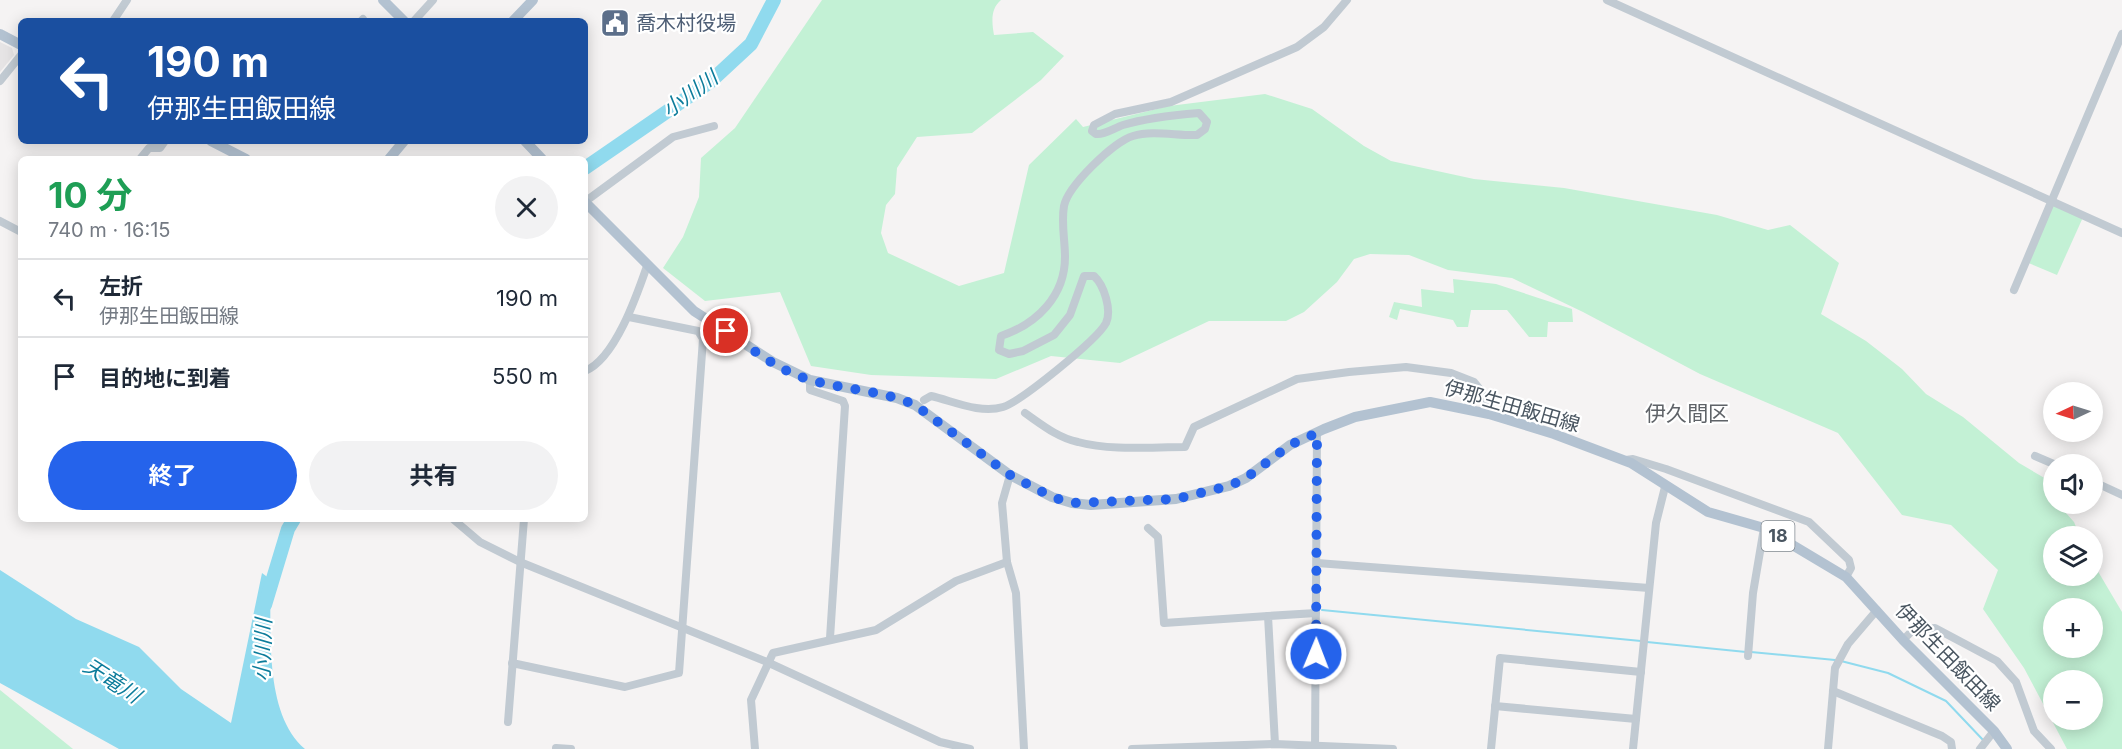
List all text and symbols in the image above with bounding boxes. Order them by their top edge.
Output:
public building icon: 喬木村役場 [599,7,631,39]
place label: 喬木村役場 [636,11,736,35]
text: 190 m [147,36,269,87]
icon: left [48,42,126,120]
water label: 小川川 [657,64,724,122]
text: 伊那生田飯田線 [147,92,336,125]
text: 10 分 [48,173,132,217]
button: close [495,176,558,239]
text: 740 m · 16:15 [48,218,170,242]
text: 左折 [99,273,143,299]
icon: left [48,282,81,315]
text: 190 m [496,285,558,311]
text: 伊那生田飯田線 [99,304,239,328]
pin [700,305,751,356]
icon: arrive [709,314,742,347]
icon: arrive [48,360,81,393]
text: 550 m [492,363,558,389]
text: 目的地に到着 [99,365,231,391]
street label: 伊那生田飯田線 [1441,375,1583,437]
north arrow [2043,382,2103,442]
map controls [2043,382,2103,730]
district label: 伊久間区 [1645,401,1729,426]
button: 終了 [48,441,297,510]
button: 共有 [309,441,558,510]
button: sound [2043,454,2103,514]
road number: 18 [1762,521,1794,551]
button: layers [2043,526,2103,586]
street label: 伊那生田飯田線 [1891,598,2005,716]
button: + [2043,598,2103,658]
water label: 小川川 [249,616,276,682]
position arrow [1284,622,1348,686]
water label: 天竜川 [79,653,147,709]
button: − [2043,670,2103,730]

